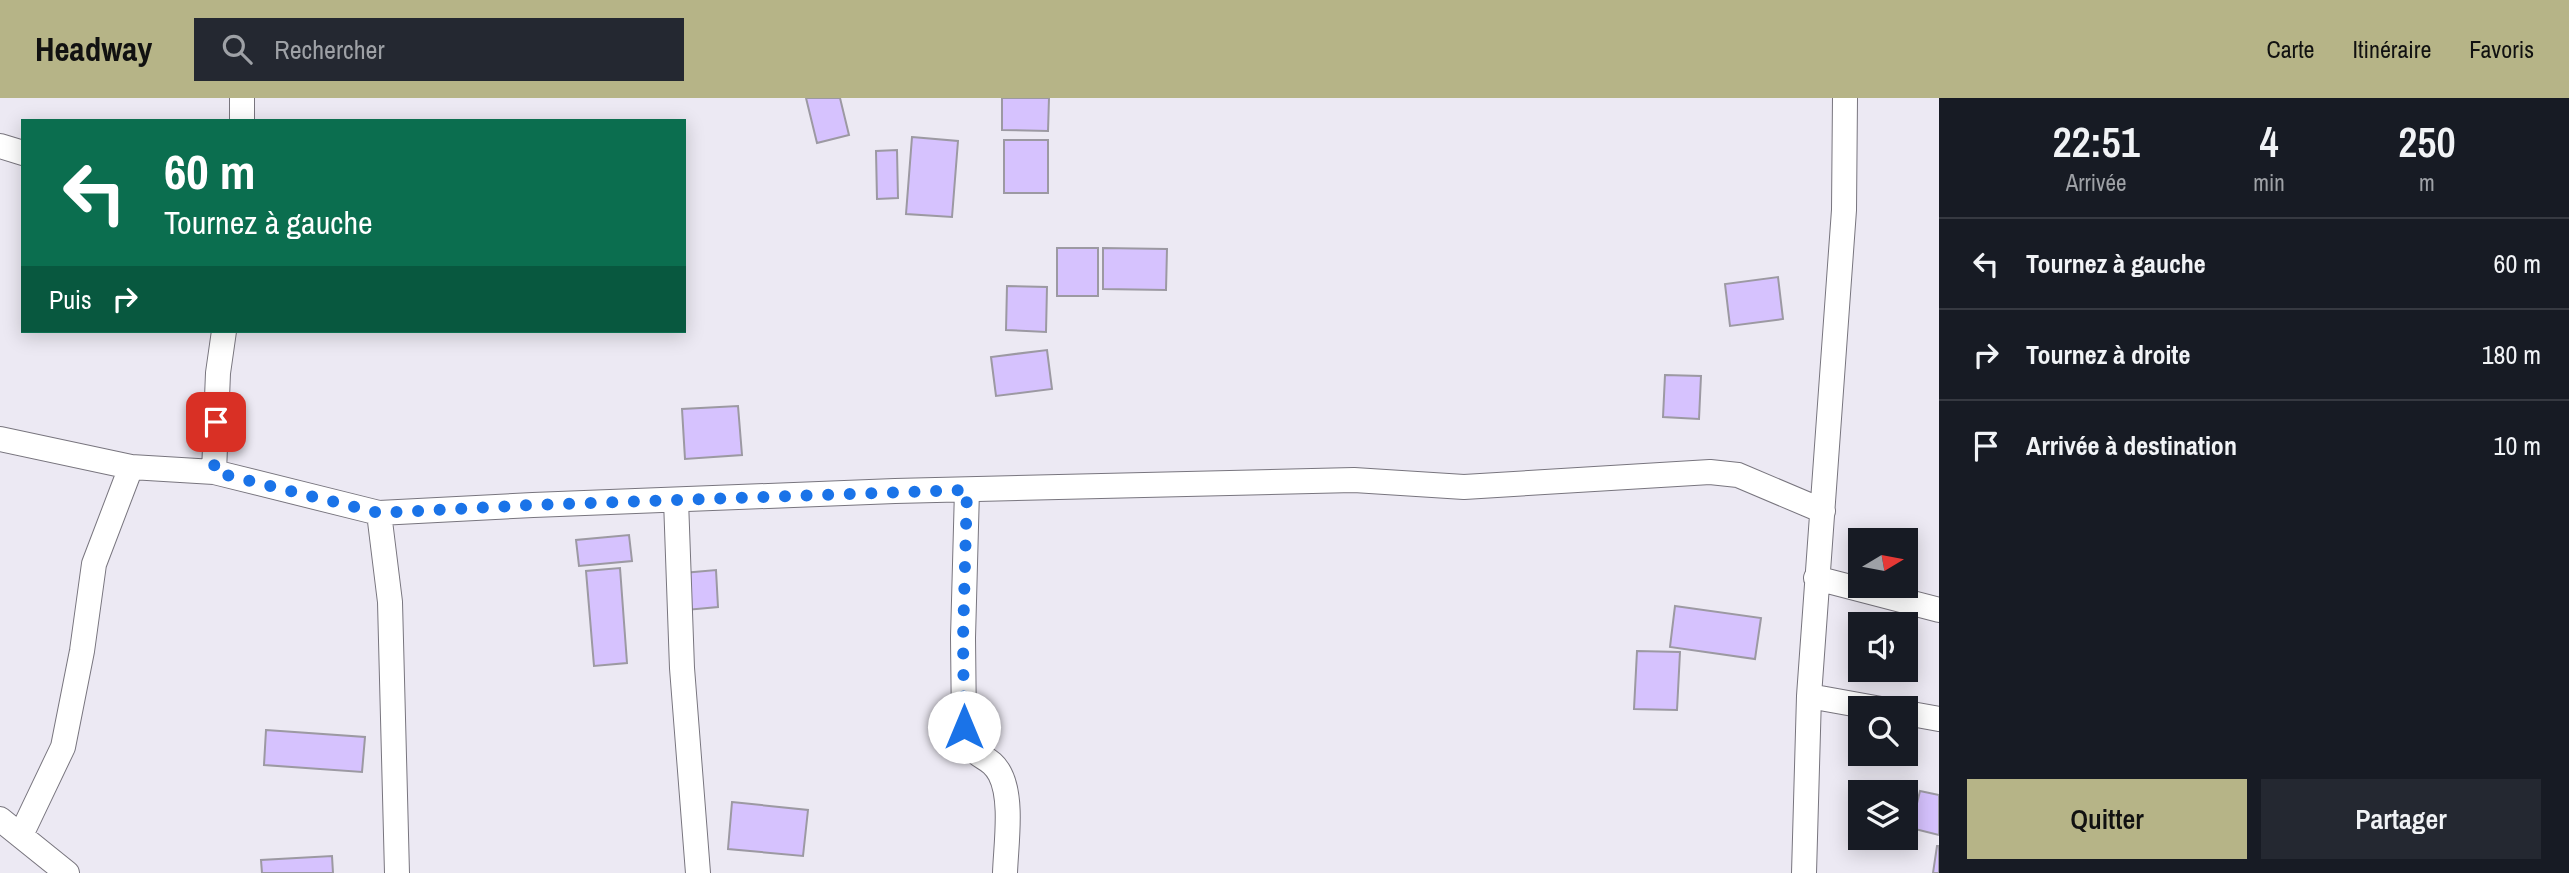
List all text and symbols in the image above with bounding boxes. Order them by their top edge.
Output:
search box [194,18,684,81]
text: Headway [35,27,152,71]
icon: search [218,30,256,68]
text: Rechercher [274,32,385,67]
text: Carte [2266,33,2315,65]
text: Itinéraire [2353,33,2431,65]
text: Favoris [2469,33,2534,65]
text: 22:51 [2052,114,2140,170]
text: 4 [2259,114,2279,170]
text: 250 [2398,114,2456,170]
text: 60 m [164,138,256,204]
icon: left [49,147,140,238]
text: Arrivée [2066,167,2127,198]
text: min [2253,167,2285,198]
text: m [2419,167,2435,198]
text: Tournez à gauche [164,201,373,244]
icon: left [1967,245,2005,283]
text: Tournez à gauche [2026,246,2206,281]
text: 60 m [2494,246,2541,281]
icon: right [106,280,144,318]
text: Puis [49,282,92,317]
icon: right [1967,336,2005,374]
text: Tournez à droite [2026,337,2190,372]
text: 180 m [2482,337,2541,372]
pin [186,392,246,452]
icon: arrive [197,403,235,441]
icon: arrive [1967,427,2005,465]
text: Arrivée à destination [2026,428,2237,463]
text: 10 m [2494,428,2541,463]
north arrow [1848,528,1918,598]
map controls [1848,528,1918,850]
button: sound [1848,612,1918,682]
position arrow [927,690,1001,764]
button: search [1848,696,1918,766]
button: Quitter [1967,779,2247,859]
button: Partager [2261,779,2541,859]
button: layers [1848,780,1918,850]

